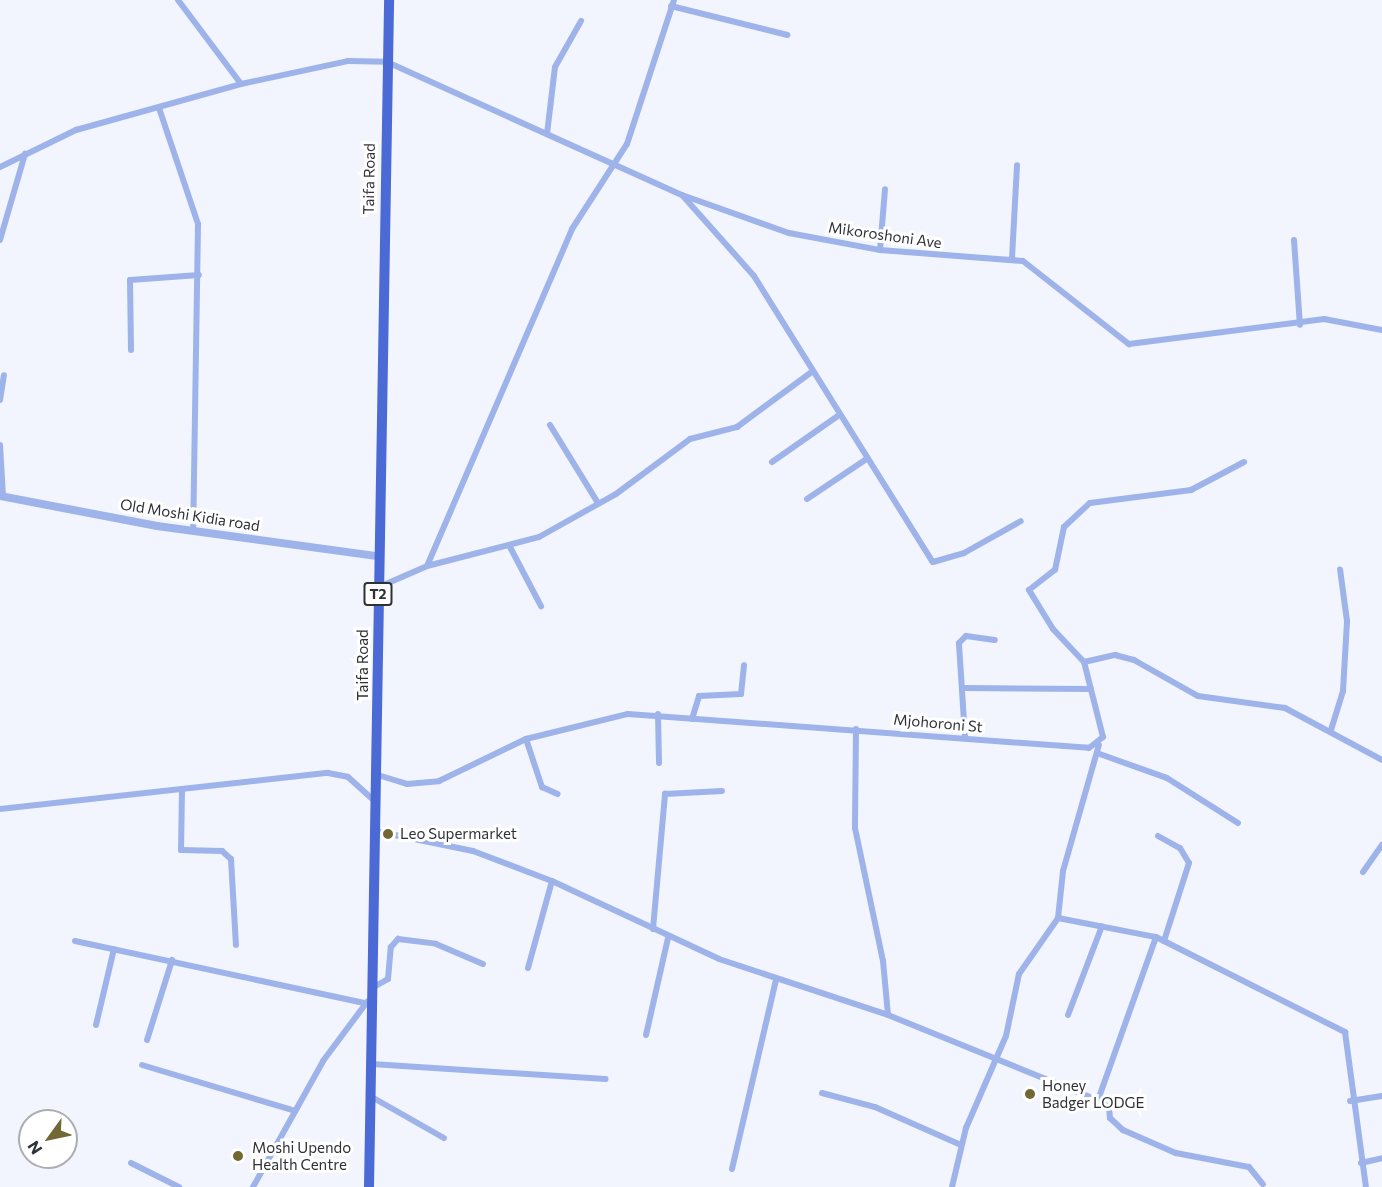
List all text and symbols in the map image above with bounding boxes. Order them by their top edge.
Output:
street label: Taifa Road [359,143,379,215]
street label: Mikoroshoni Ave [827,218,943,252]
street label: Old Moshi Kidia road [119,495,261,535]
road number: T2 [363,583,393,605]
street label: Taifa Road [354,629,372,701]
street label: Mjohoroni St [893,710,983,736]
place label: Leo Supermarket [400,825,517,843]
marker: Leo Supermarket [381,827,395,841]
place label: Honey Badger LODGE [1042,1076,1144,1111]
marker: Honey Badger LODGE [1023,1087,1037,1101]
north arrow [18,1109,78,1169]
text: N [23,1138,45,1158]
place label: Moshi Upendo Health Centre [252,1138,351,1173]
marker: Moshi Upendo Health Centre [229,1147,247,1165]

